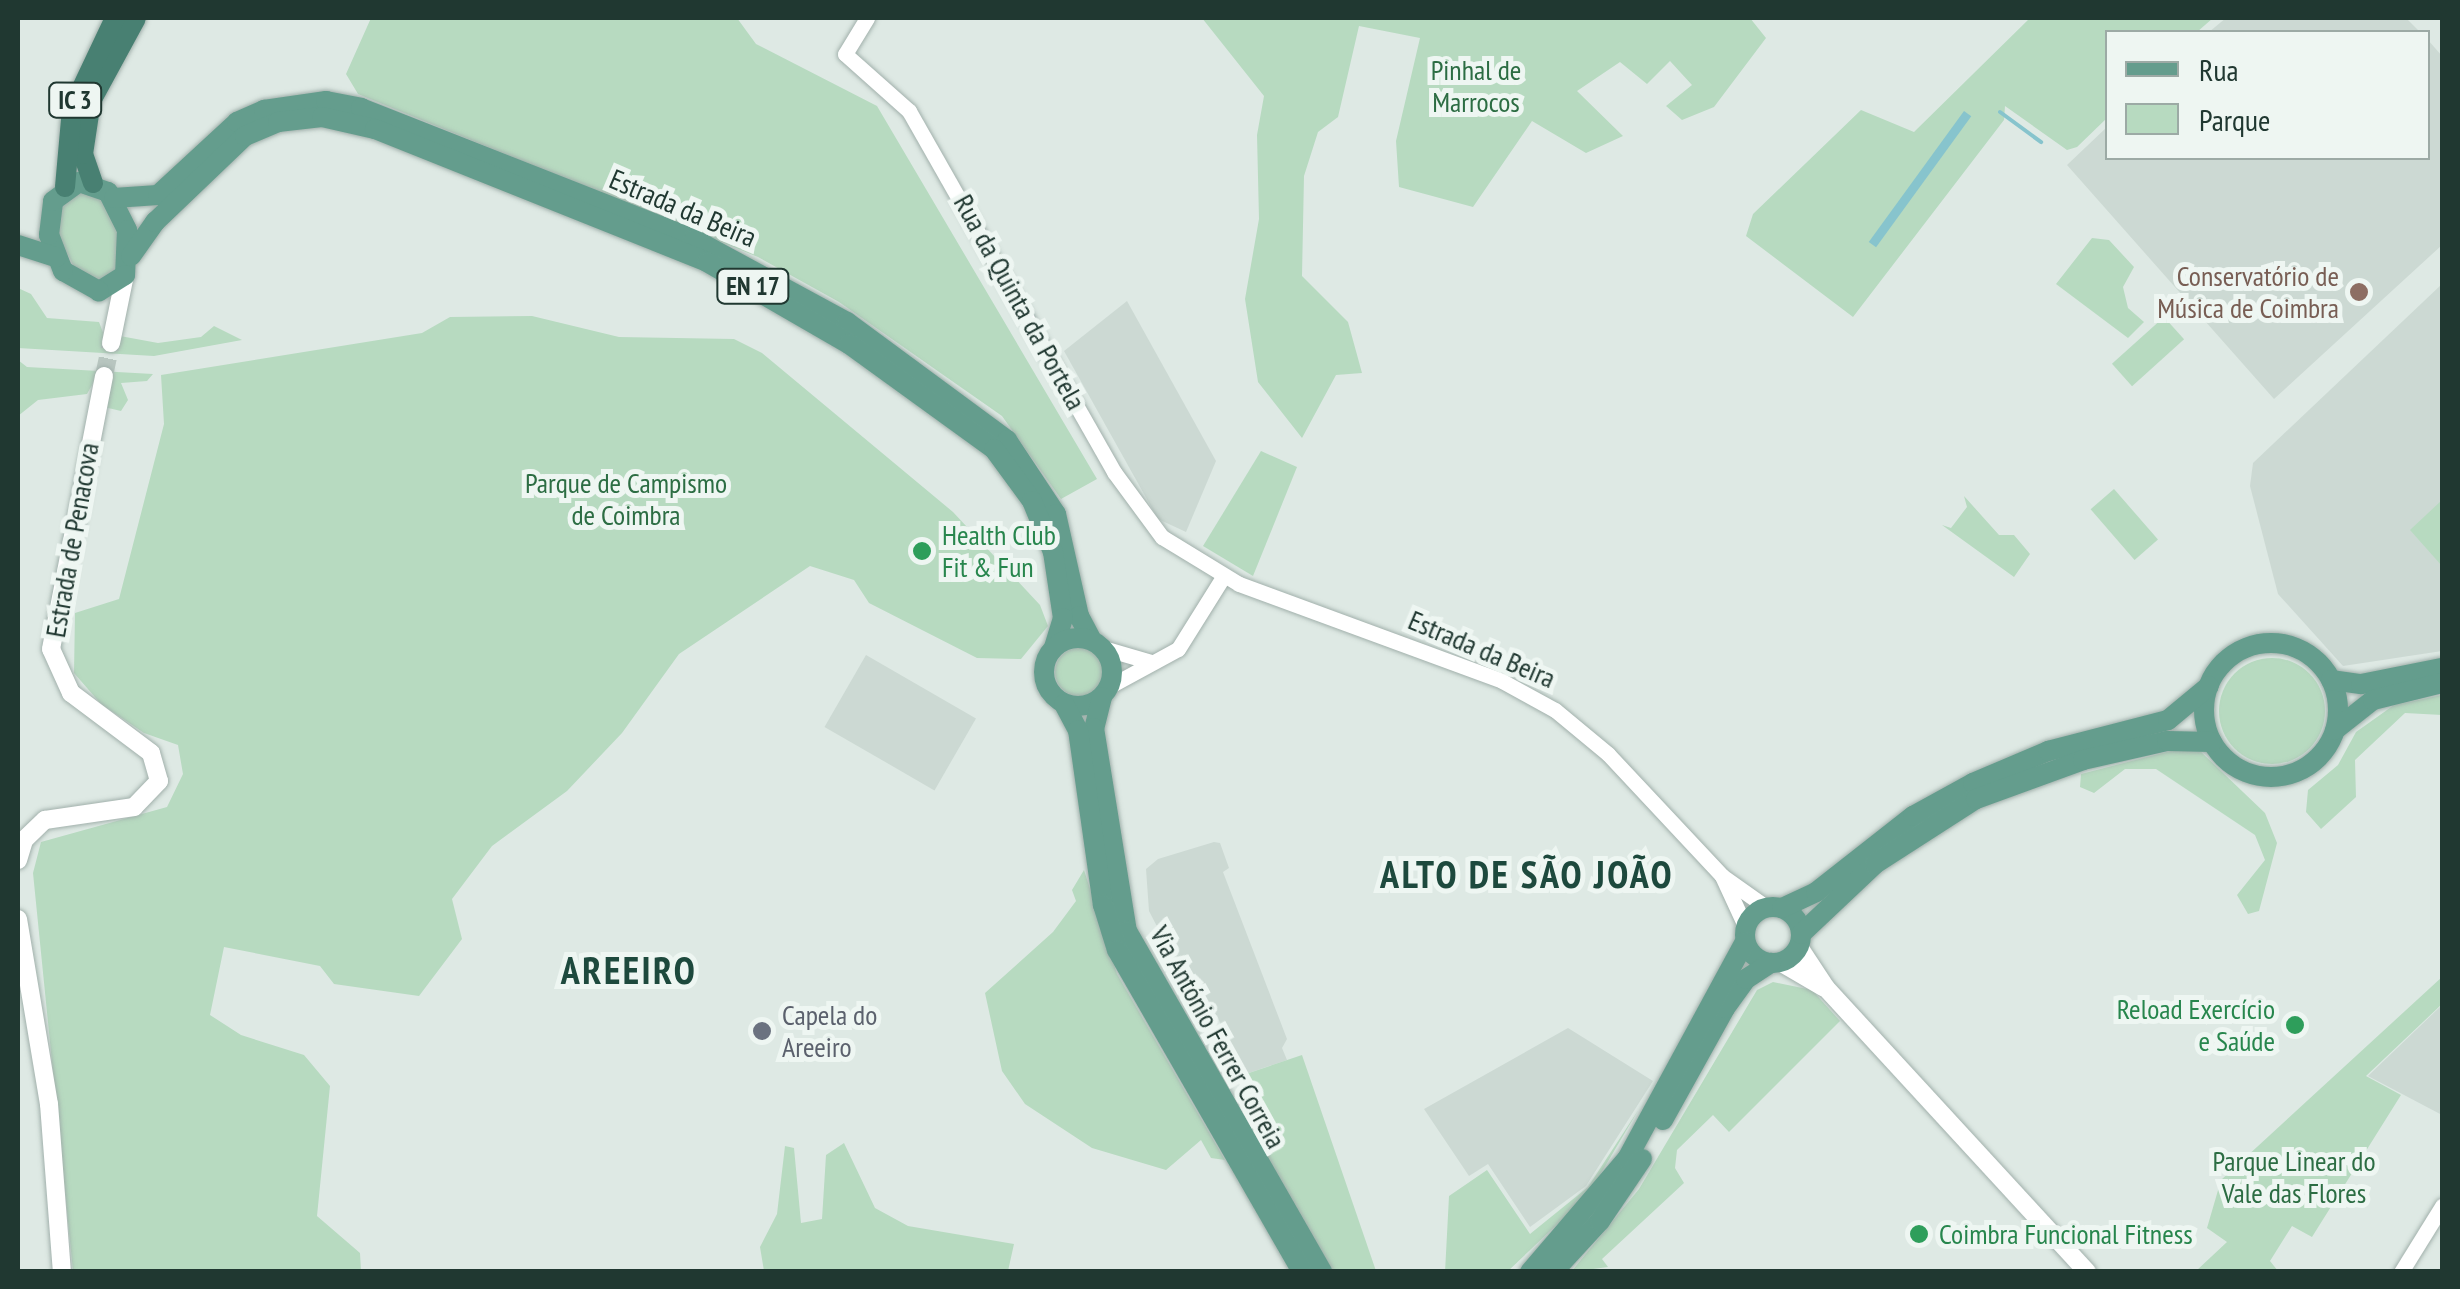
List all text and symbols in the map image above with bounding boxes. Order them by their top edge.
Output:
legend [2105,30,2430,160]
text: Rua [2199,50,2238,89]
park label: Pinhal de Marrocos [1431,53,1521,119]
road number: IC 3 [48,80,102,120]
text: Parque [2199,100,2270,139]
street label: Estrada da Beira [605,162,761,254]
street label: Rua da Quinta da Portela [947,188,1093,416]
place label: Conservatório de Música de Coimbra [2157,259,2339,325]
road number: EN 17 [716,266,790,306]
marker: Conservatório de Música de Coimbra [2348,281,2370,303]
street label: Estrada de Penacova [38,440,106,640]
park label: Parque de Campismo de Coimbra [525,466,727,532]
place label: Health Club Fit & Fun [942,518,1056,584]
marker: Health Club Fit & Fun [911,540,933,562]
street label: Estrada da Beira [1404,603,1560,695]
district label: ALTO DE SÃO JOÃO [1380,851,1674,897]
street label: Via António Ferrer Correia [1143,920,1293,1154]
district label: AREEIRO [561,947,697,993]
place label: Reload Exercício e Saúde [2117,992,2275,1058]
place label: Capela do Areeiro [782,998,877,1064]
marker: Reload Exercício e Saúde [2284,1014,2306,1036]
marker: Capela do Areeiro [751,1020,773,1042]
park label: Parque Linear do Vale das Flores [2212,1144,2376,1210]
place label: Coimbra Funcional Fitness [1939,1217,2193,1251]
marker: Coimbra Funcional Fitness [1908,1223,1930,1245]

